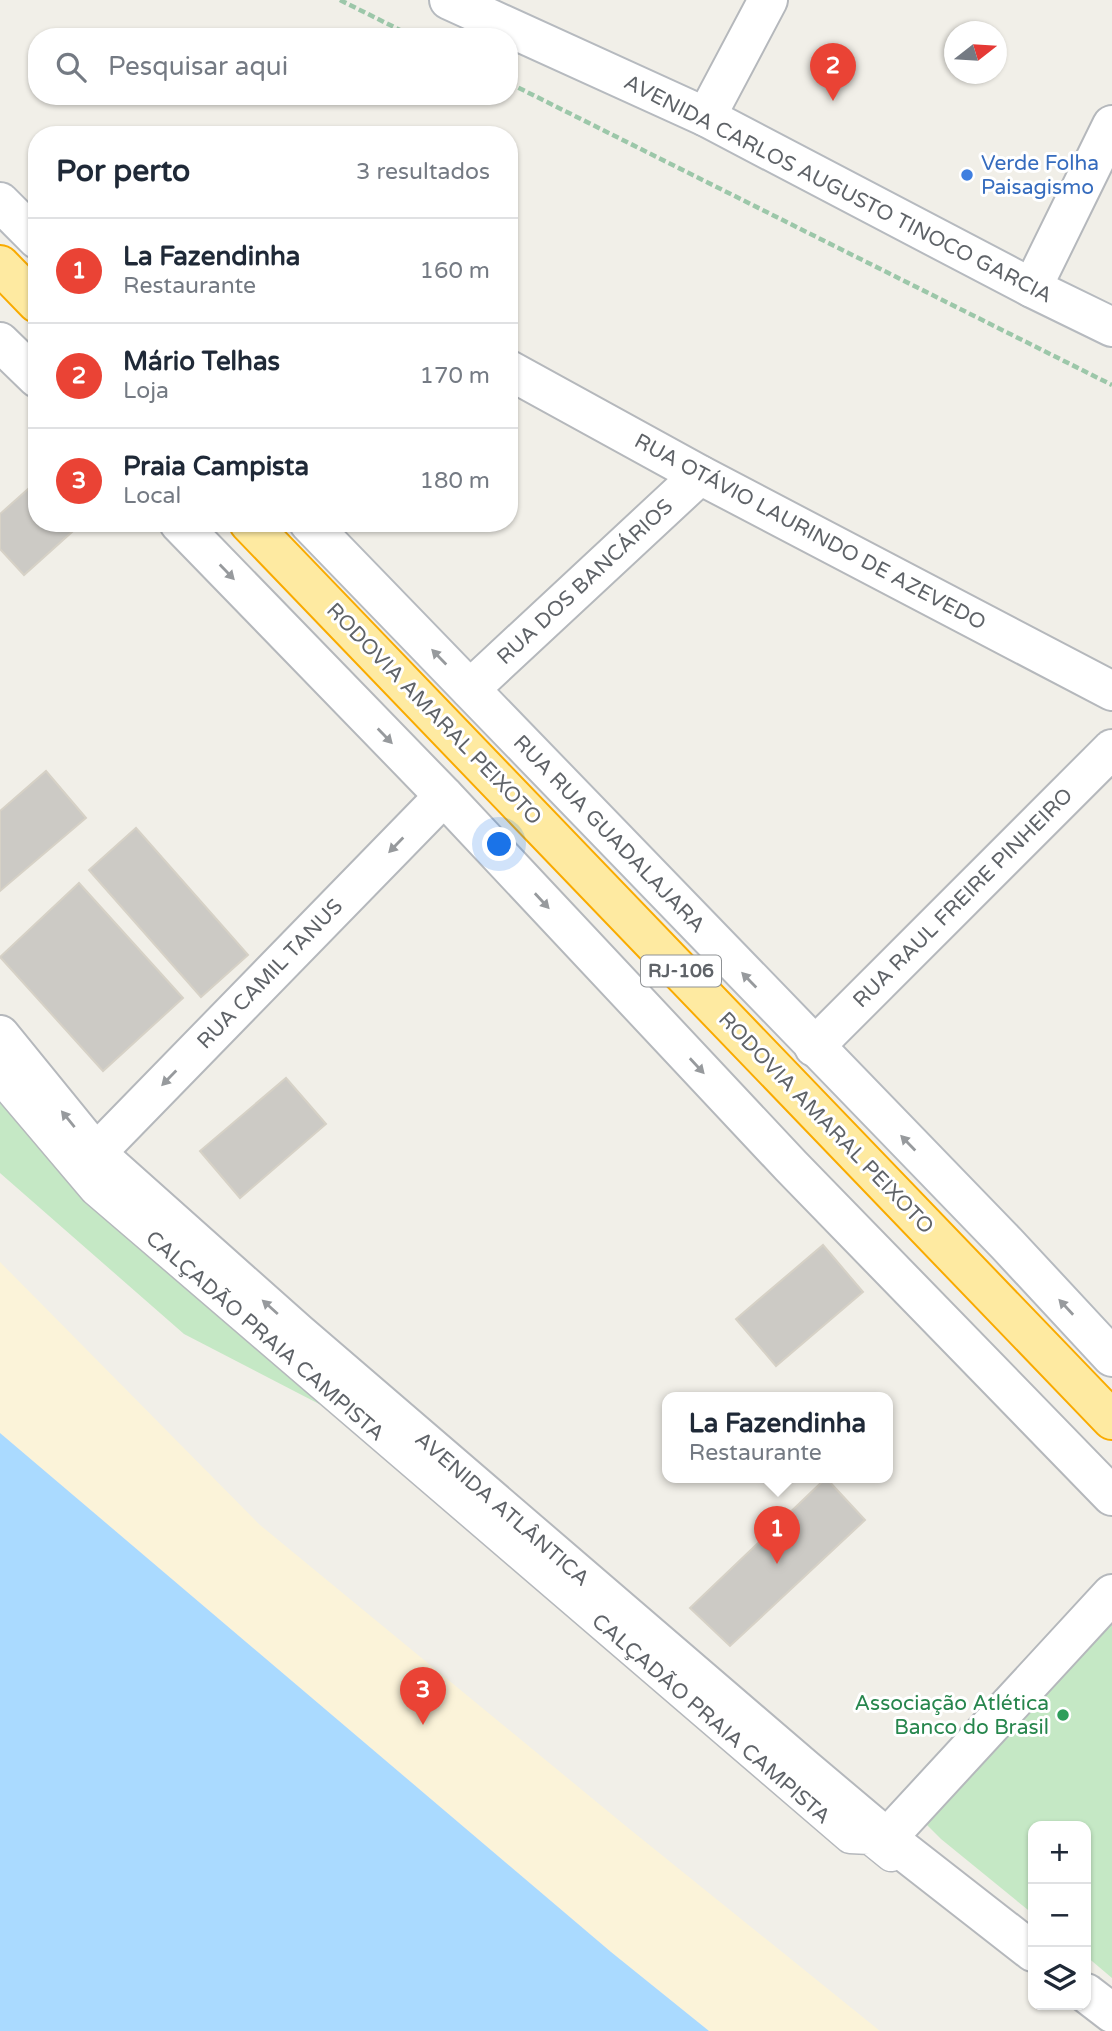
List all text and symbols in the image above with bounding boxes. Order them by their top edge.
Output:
north arrow [944,21,1007,84]
search box [28,28,518,105]
pin: 2 [810,43,856,101]
icon: search [52,48,90,86]
text: Pesquisar aqui [108,51,288,82]
street label: AVENIDA CARLOS AUGUSTO TINOCO GARCIA [620,70,1056,308]
place label: Verde Folha Paisagismo [981,151,1099,200]
text: Por perto [56,153,190,190]
text: 3 resultados [356,158,490,186]
marker: Verde Folha Paisagismo [959,167,975,183]
text: La Fazendinha [123,241,300,272]
text: 1 [72,257,86,285]
text: 160 m [420,257,490,285]
text: Restaurante [123,272,256,300]
text: Mário Telhas [123,346,280,377]
text: 2 [72,362,86,390]
text: 170 m [420,362,490,390]
text: Loja [123,377,169,405]
street label: RUA OTÁVIO LAURINDO DE AZEVEDO [630,428,990,636]
text: Praia Campista [123,451,309,482]
text: 3 [72,467,86,495]
text: 180 m [420,467,490,495]
text: Local [123,482,181,510]
street label: RUA DOS BANCÁRIOS [492,494,678,670]
one-way arrow [218,563,234,580]
street label: RODOVIA AMARAL PEIXOTO [321,598,547,830]
one-way arrow [431,649,447,666]
one-way arrow [377,727,394,744]
street label: RUA RUA GUADALAJARA [508,730,710,938]
street label: RUA RAUL FREIRE PINHEIRO [848,783,1078,1013]
your location [482,827,516,861]
one-way arrow [389,836,405,853]
one-way arrow [533,892,549,909]
street label: RUA CAMIL TANUS [192,894,348,1054]
road number: RJ-106 [641,956,721,987]
one-way arrow [741,971,758,988]
street label: RODOVIA AMARAL PEIXOTO [713,1007,939,1239]
one-way arrow [689,1058,706,1075]
one-way arrow [162,1069,178,1086]
one-way arrow [61,1110,76,1128]
one-way arrow [899,1134,916,1151]
street label: CALÇADÃO PRAIA CAMPISTA [141,1226,389,1446]
one-way arrow [1058,1299,1074,1316]
one-way arrow [262,1300,279,1316]
popup [662,1392,893,1483]
text: La Fazendinha [689,1408,866,1439]
street label: AVENIDA ATLÂNTICA [410,1427,594,1591]
text: Restaurante [689,1439,822,1467]
pin: 1 [754,1506,800,1564]
street label: CALÇADÃO PRAIA CAMPISTA [587,1609,835,1829]
pin: 3 [400,1667,446,1725]
place label: Associação Atlética Banco do Brasil [854,1691,1049,1740]
marker: Associação Atlética Banco do Brasil [1055,1707,1071,1723]
map controls [1028,1821,1091,2010]
button: + [1028,1821,1091,1884]
button: − [1028,1884,1091,1947]
button: layers [1028,1947,1091,2010]

